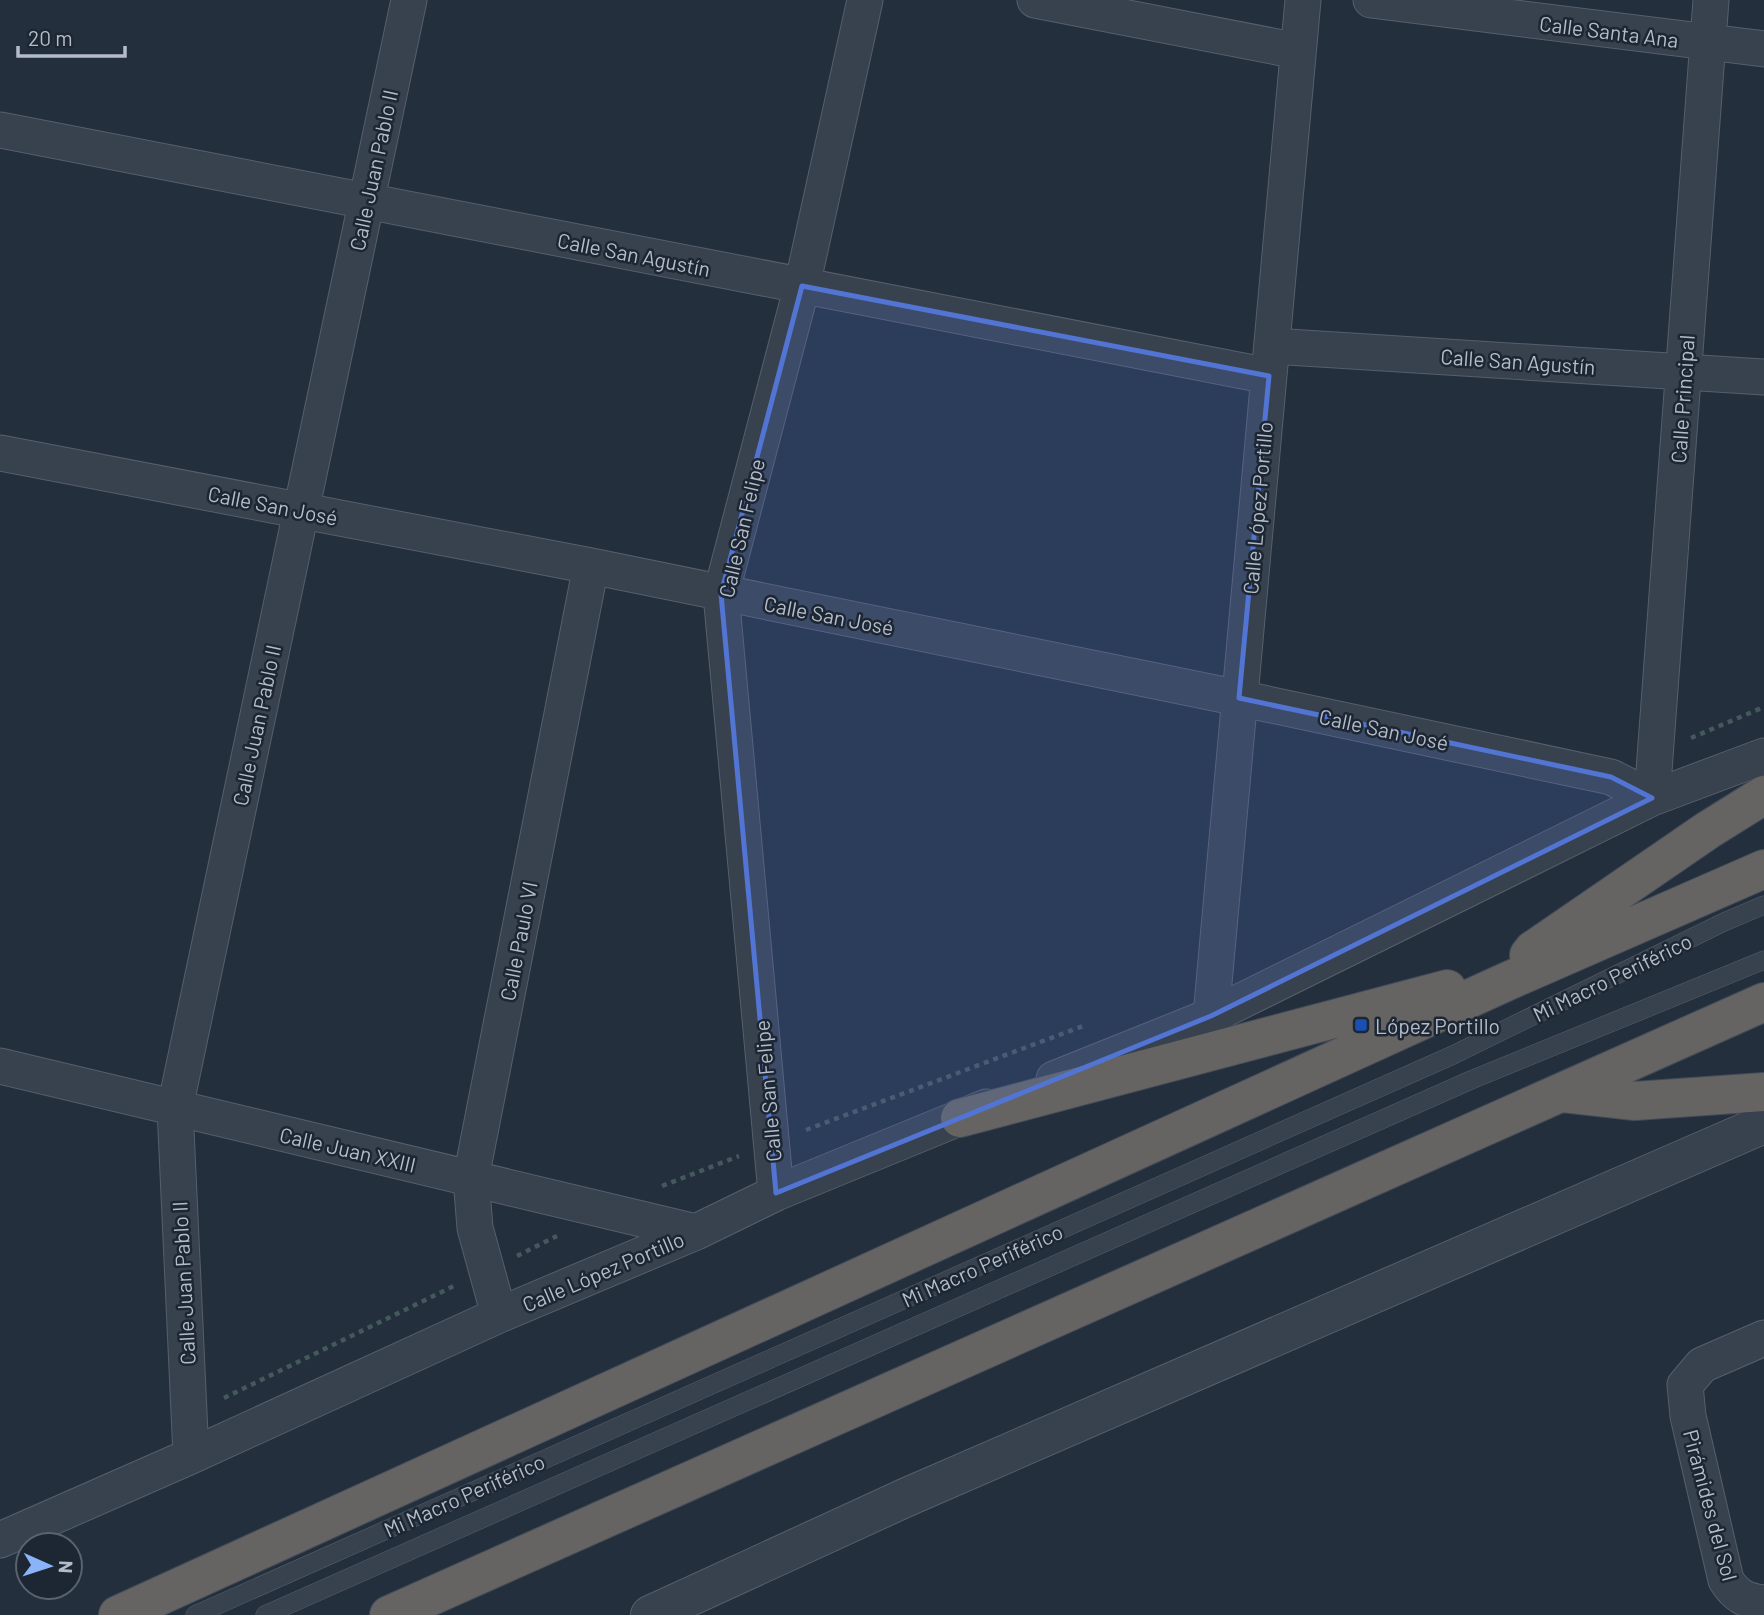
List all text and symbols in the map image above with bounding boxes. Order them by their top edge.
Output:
street label: Calle Santa Ana [1538,10,1680,52]
scale bar [18,14,124,58]
text: 20 m [28,25,73,50]
street label: Calle Juan Pablo II [344,87,402,253]
street label: Calle San Agustín [555,227,713,281]
street label: Calle Principal [1665,334,1699,464]
street label: Calle San Agustín [1440,343,1596,379]
street label: Calle López Portillo [1237,421,1277,595]
street label: Calle San Felipe [713,456,769,600]
street label: Calle San José [206,480,340,530]
street label: Calle San José [762,590,896,640]
street label: Calle Juan Pablo II [227,642,285,808]
street label: Calle San José [1317,703,1451,755]
street label: Calle Paulo VI [494,879,542,1003]
street label: Mi Macro Periférico [1528,928,1696,1026]
place label: López Portillo [1375,1013,1500,1038]
marker: López Portillo [1353,1017,1369,1033]
street label: Calle San Felipe [748,1019,786,1163]
street label: Calle Juan XXIII [277,1121,419,1177]
street label: Calle Juan Pablo II [166,1200,200,1366]
street label: Mi Macro Periférico [898,1218,1066,1312]
street label: Calle López Portillo [518,1226,688,1316]
street label: Pirámides del Sol [1679,1427,1743,1583]
street label: Mi Macro Periférico [380,1448,548,1542]
north arrow [14,1531,84,1601]
text: N [55,1560,78,1574]

